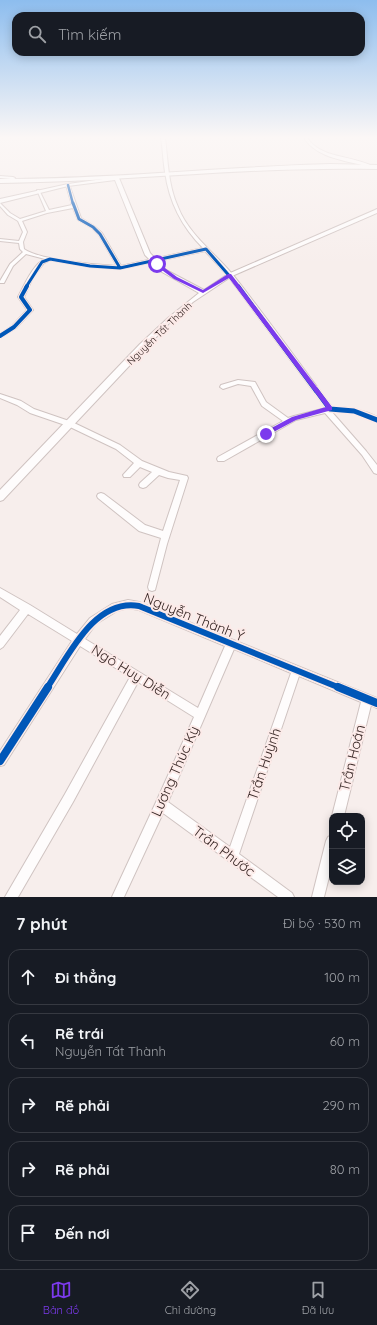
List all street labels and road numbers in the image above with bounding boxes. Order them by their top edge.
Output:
street label: Nguyễn Tất Thành [124,299,195,368]
street label: Nguyễn Thành Ý [141,589,247,645]
street label: Ngô Huy Diễn [88,640,174,704]
street label: Lương Thúc Kỳ [147,723,203,819]
street label: Trần Hoán [335,723,369,793]
street label: Trần Huỳnh [243,725,285,803]
street label: Trần Phước [189,822,259,880]

